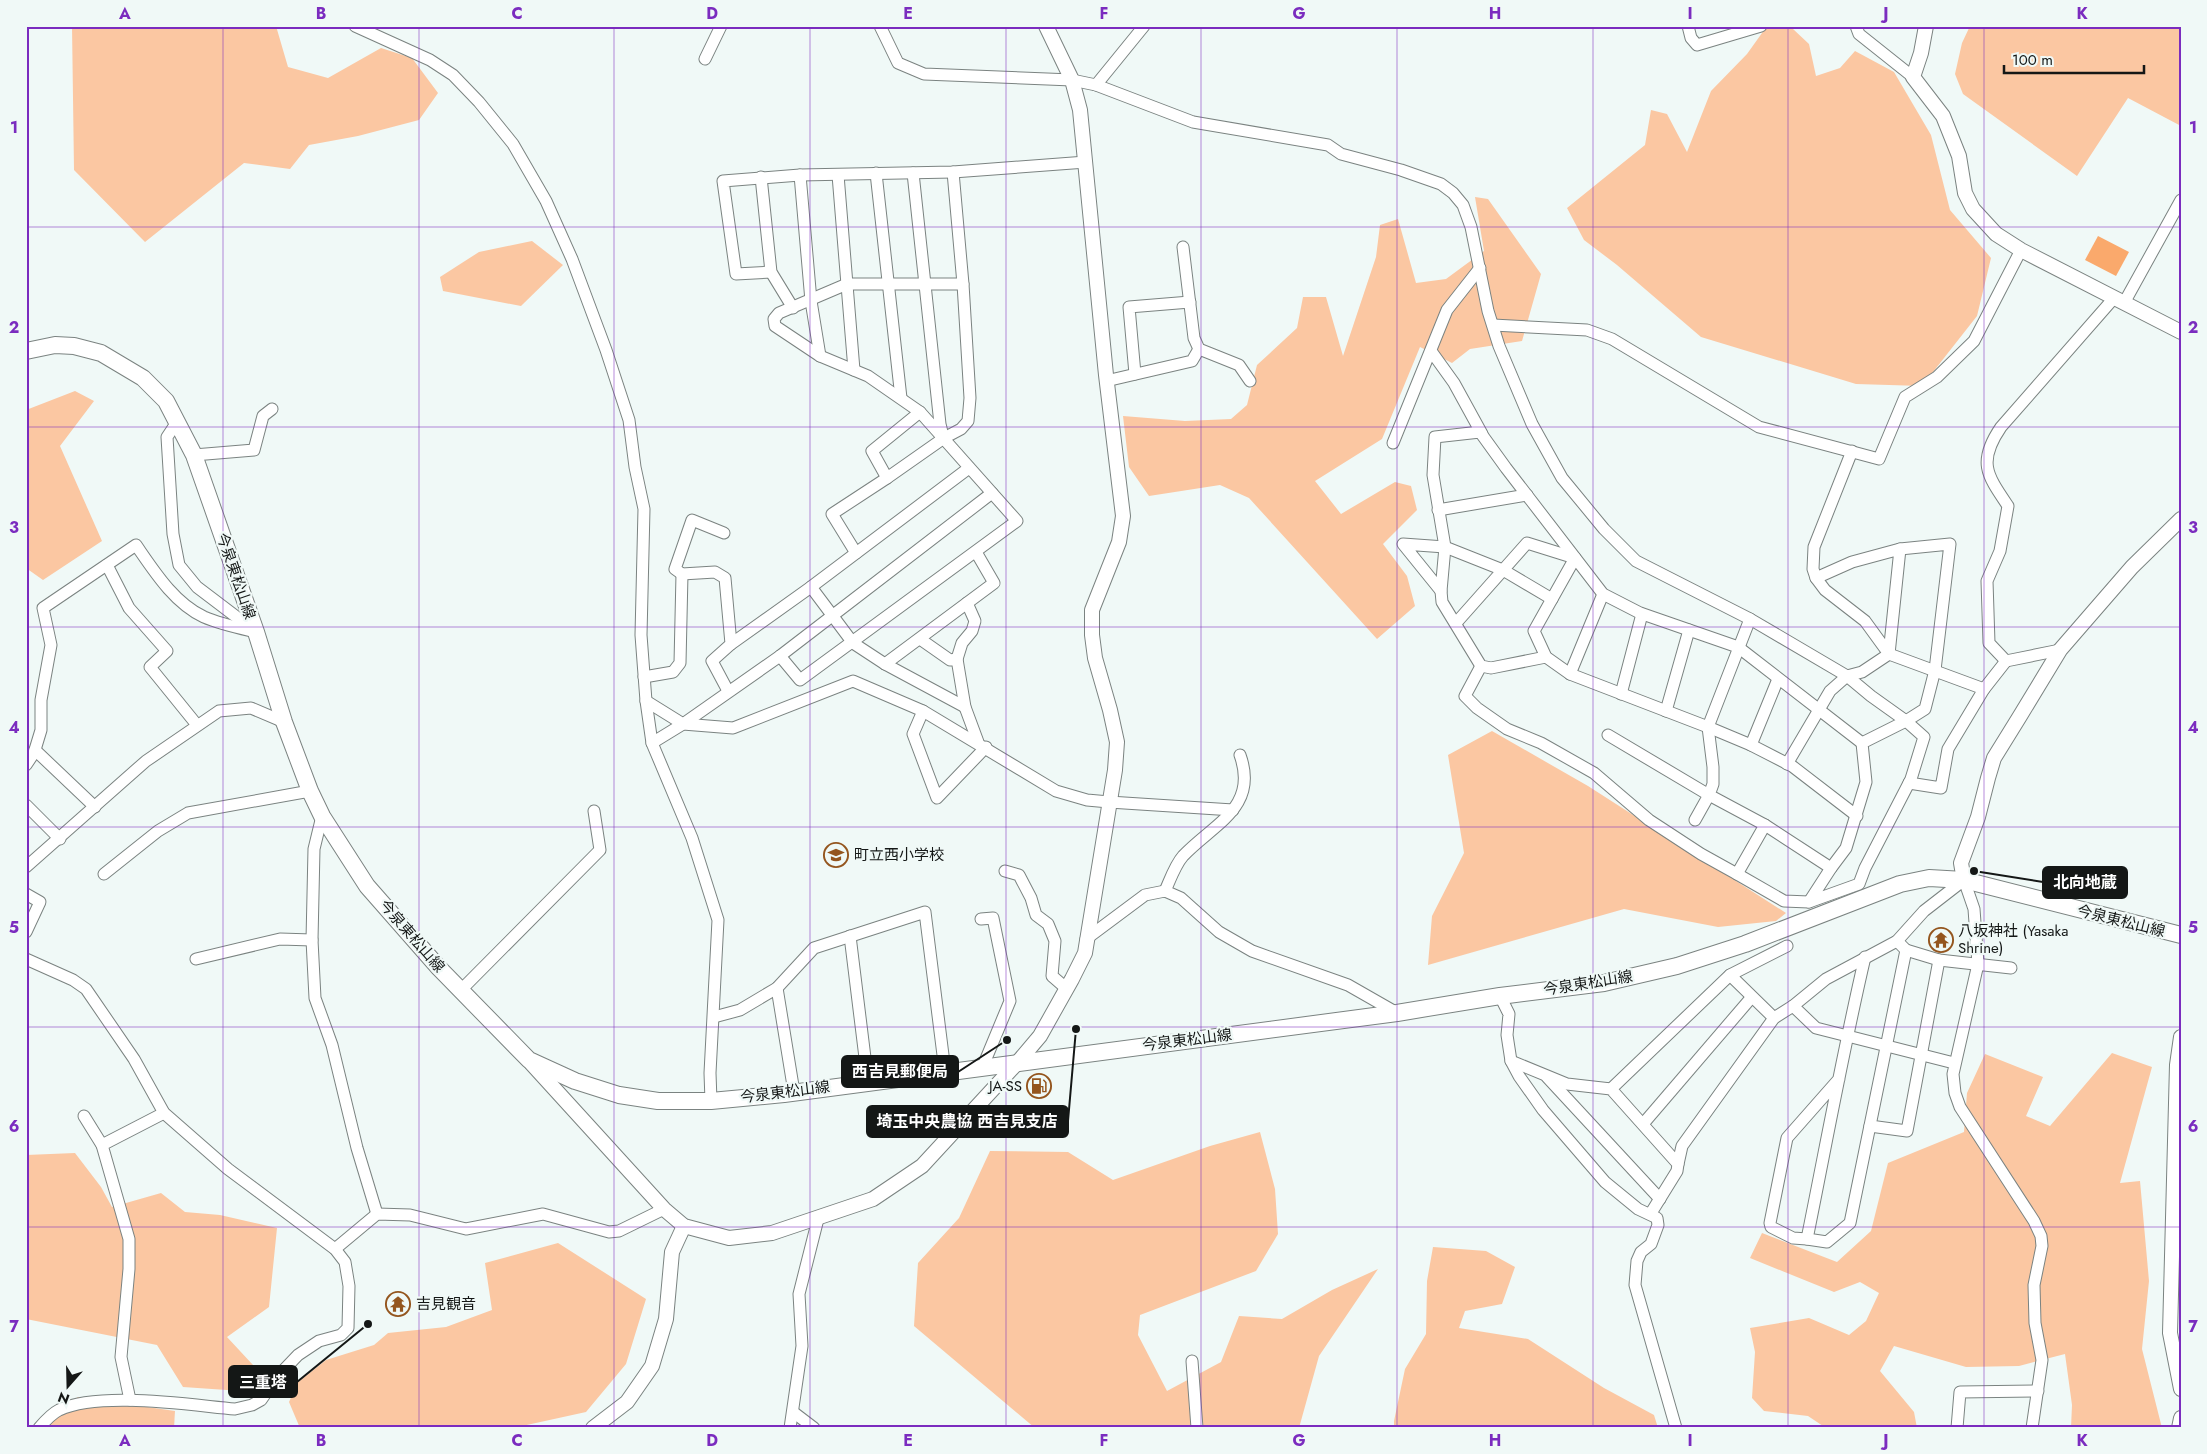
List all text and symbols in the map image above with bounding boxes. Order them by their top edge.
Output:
text: A [118,2,131,25]
text: B [316,2,326,25]
text: C [511,2,523,25]
text: D [706,2,718,25]
text: E [903,2,913,25]
text: F [1100,2,1108,25]
text: G [1292,2,1306,25]
text: H [1489,2,1501,25]
text: I [1687,2,1693,25]
text: J [1880,2,1889,25]
text: K [2076,2,2088,25]
scale bar [2004,42,2144,74]
text: 100 m [2012,49,2053,71]
text: 1 [10,116,18,139]
text: 1 [2189,116,2197,139]
text: 2 [9,316,19,339]
text: 2 [2188,316,2198,339]
text: 3 [9,516,19,539]
text: 3 [2188,516,2198,539]
street label: 今泉東松山線 [211,530,261,622]
text: 4 [8,716,20,739]
text: 4 [2187,716,2199,739]
school or university icon: 町立西小学校 [823,842,849,868]
place label: 町立西小学校 [854,844,944,866]
callout: 北向地蔵 [2043,867,2127,898]
text: 北向地蔵 [2053,871,2117,894]
street label: 今泉東松山線 [374,895,450,977]
street label: 今泉東松山線 [2075,899,2167,943]
text: 5 [9,916,19,939]
text: 5 [2188,916,2198,939]
place label: 八坂神社 (Yasaka Shrine) [1958,920,2068,959]
temple icon: 八坂神社 (Yasaka Shrine) [1928,927,1954,953]
street label: 今泉東松山線 [1542,965,1634,1001]
street label: 今泉東松山線 [1141,1024,1233,1056]
callout: 西吉見郵便局 [842,1056,958,1087]
text: 西吉見郵便局 [852,1060,948,1083]
fuel station icon: JA-SS [1026,1073,1052,1099]
place label: JA-SS [987,1075,1022,1097]
street label: 今泉東松山線 [739,1076,831,1108]
callout: 埼玉中央農協 西吉見支店 [867,1106,1068,1137]
text: 埼玉中央農協 西吉見支店 [877,1110,1057,1133]
text: 6 [9,1115,19,1138]
text: 6 [2188,1115,2198,1138]
temple icon: 吉見観音 [385,1291,411,1317]
place label: 吉見観音 [416,1293,476,1315]
text: 7 [9,1315,19,1338]
text: 7 [2188,1315,2198,1338]
north arrow [42,1362,92,1412]
callout: 三重塔 [229,1366,297,1397]
text: 三重塔 [239,1371,287,1394]
text: N [55,1387,72,1410]
text: A [118,1429,131,1452]
text: B [316,1429,326,1452]
text: C [511,1429,523,1452]
text: D [706,1429,718,1452]
text: E [903,1429,913,1452]
text: F [1100,1429,1108,1452]
text: G [1292,1429,1306,1452]
text: H [1489,1429,1501,1452]
text: I [1687,1429,1693,1452]
text: J [1880,1429,1889,1452]
text: K [2076,1429,2088,1452]

